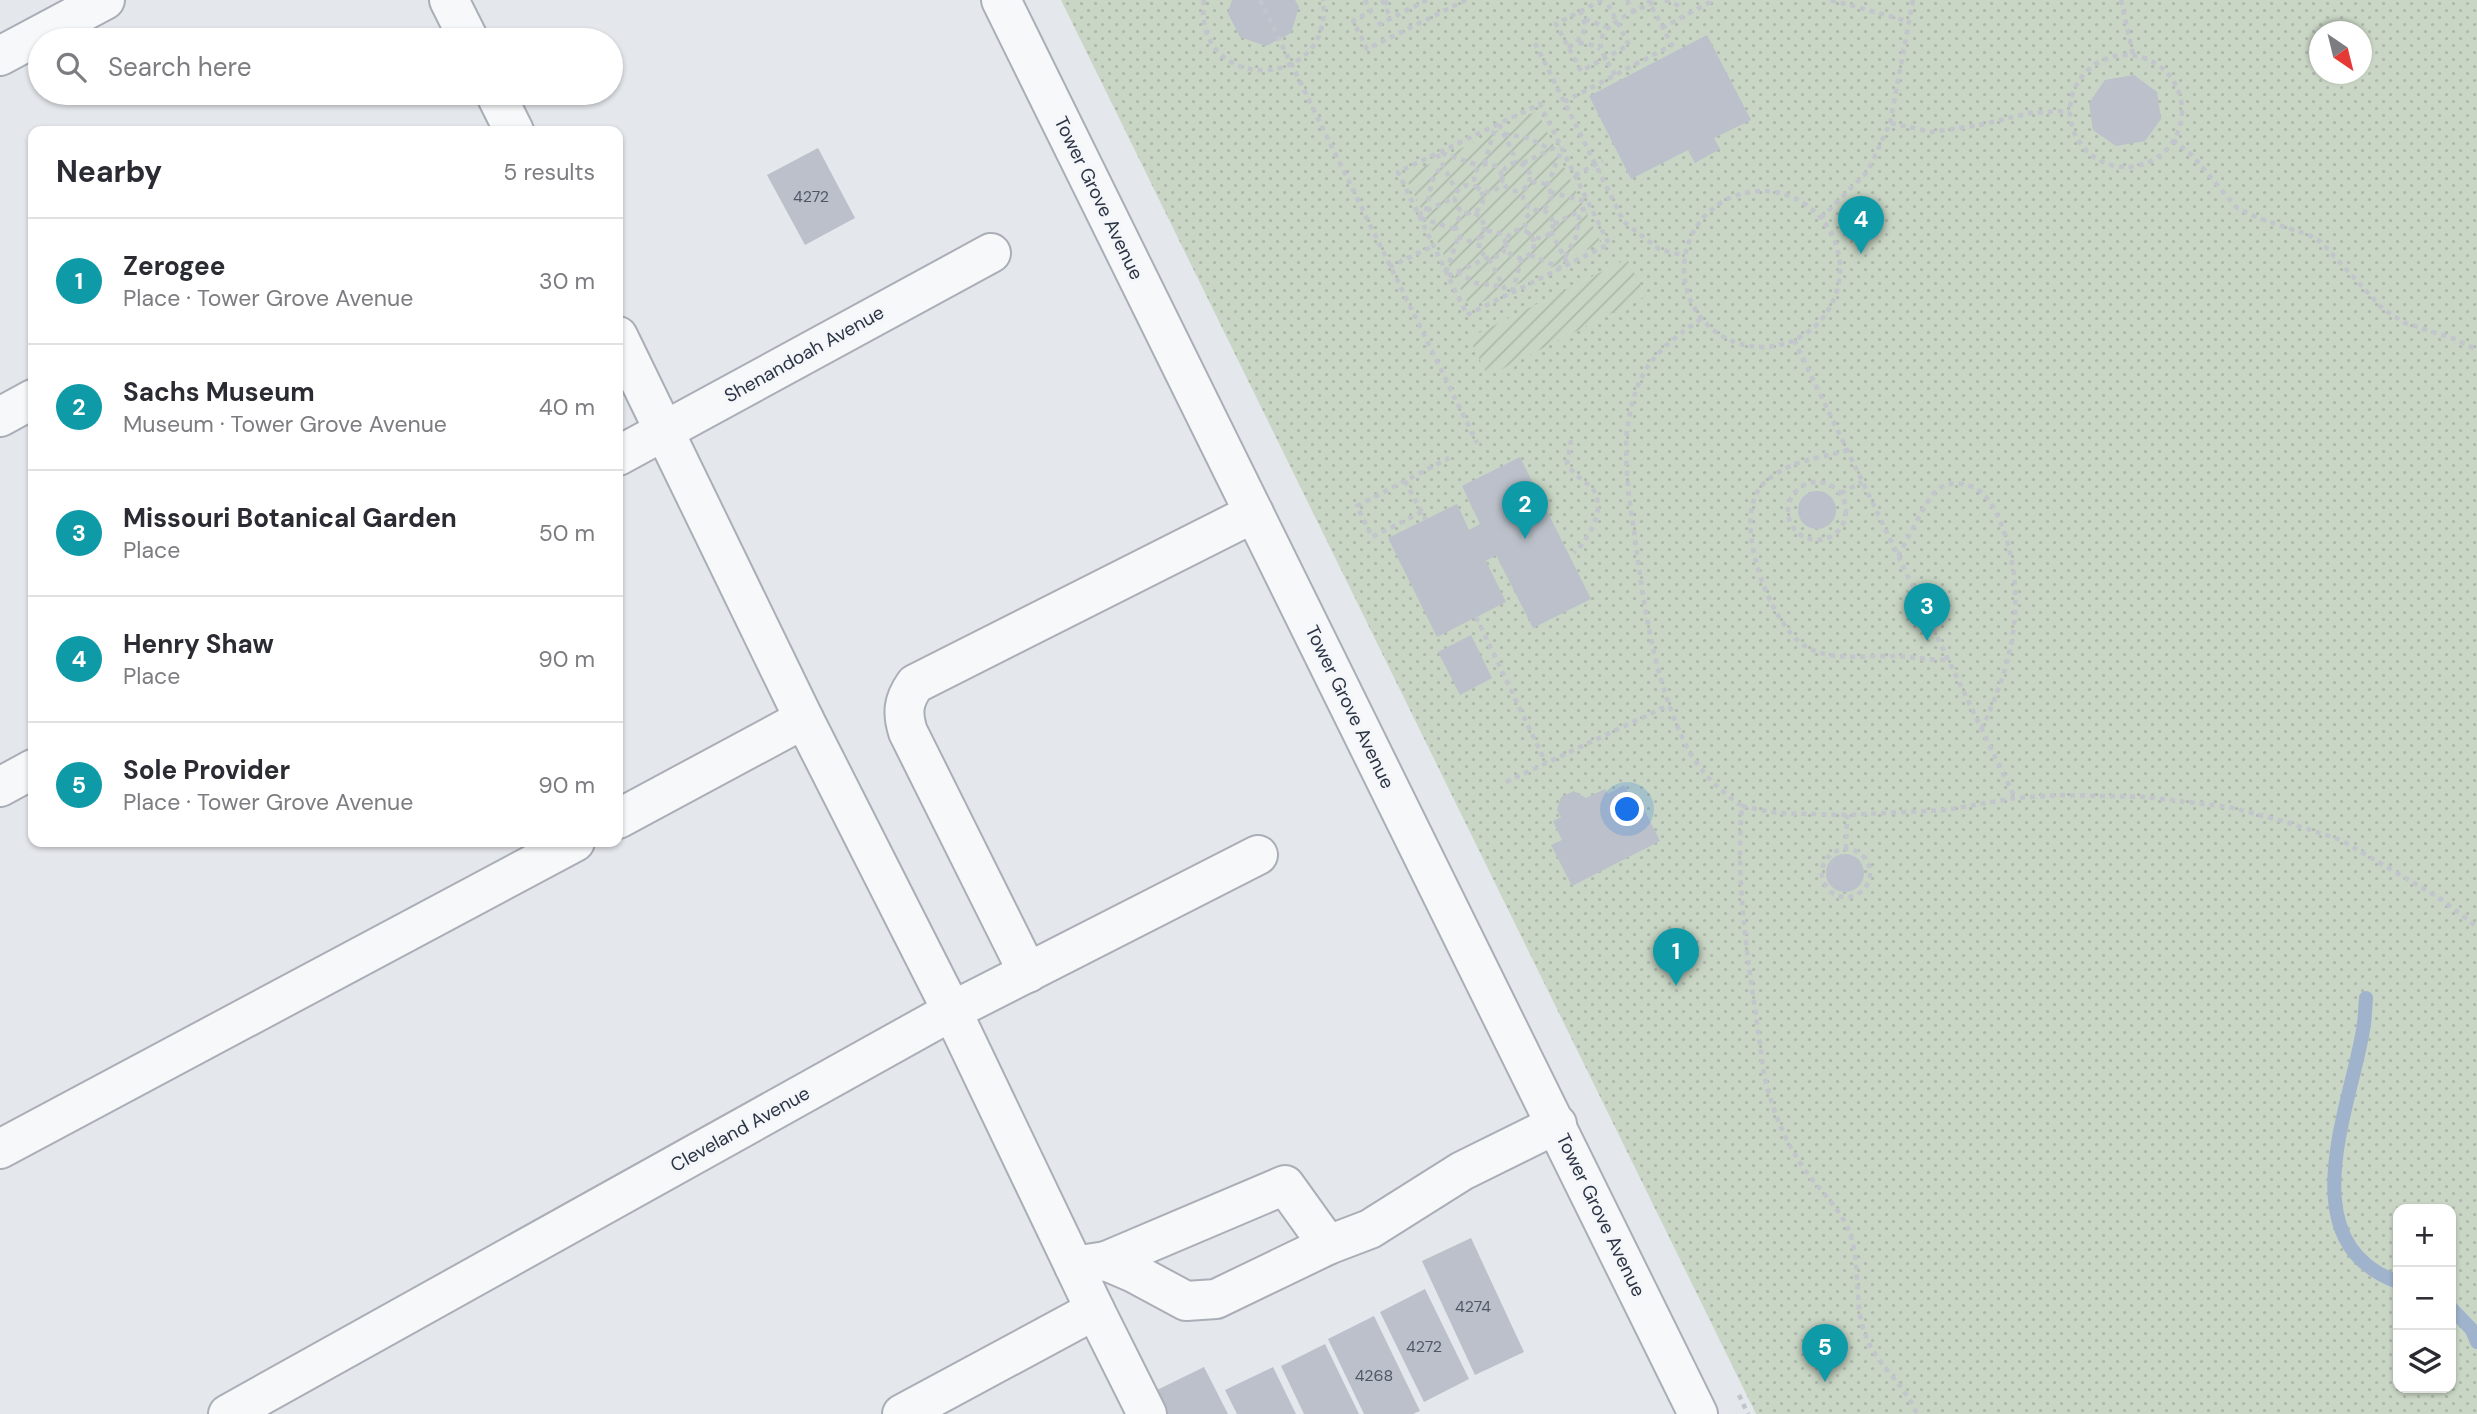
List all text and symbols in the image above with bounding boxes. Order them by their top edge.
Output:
north arrow [2309,21,2372,84]
search box [28,28,623,105]
icon: search [52,48,90,86]
text: Search here [108,50,251,84]
street label: Tower Grove Avenue [1049,112,1149,284]
text: Nearby [56,152,162,191]
text: 5 results [503,157,595,187]
house number: 4272 [793,186,829,207]
pin: 4 [1838,196,1884,254]
text: Zerogee [123,249,225,283]
text: 1 [75,266,83,296]
text: 30 m [539,266,595,296]
text: Place · Tower Grove Avenue [123,283,413,313]
street label: Shenandoah Avenue [720,300,888,408]
text: Sachs Museum [123,375,315,409]
text: 2 [72,392,86,422]
text: 40 m [539,392,595,422]
text: Museum · Tower Grove Avenue [123,409,447,439]
pin: 2 [1502,481,1548,539]
text: Missouri Botanical Garden [123,501,457,535]
text: 3 [72,518,86,548]
text: 50 m [539,518,595,548]
text: Place [123,535,180,565]
pin: 3 [1904,583,1950,641]
street label: Tower Grove Avenue [1300,621,1400,793]
text: Henry Shaw [123,627,274,661]
text: 4 [72,644,86,674]
text: 90 m [538,644,595,674]
text: Place [123,661,180,691]
text: Sole Provider [123,753,290,787]
text: 5 [72,770,86,800]
text: 90 m [538,770,595,800]
text: Place · Tower Grove Avenue [123,787,413,817]
your location [1610,792,1644,826]
pin: 1 [1653,928,1699,986]
street label: Cleveland Avenue [666,1080,814,1178]
street label: Tower Grove Avenue [1551,1129,1651,1301]
map controls [2393,1204,2456,1393]
button: + [2393,1204,2456,1267]
button: − [2393,1267,2456,1330]
house number: 4274 [1455,1296,1491,1317]
pin: 5 [1802,1324,1848,1382]
button: layers [2393,1330,2456,1393]
house number: 4272 [1406,1336,1442,1357]
house number: 4268 [1355,1365,1393,1386]

